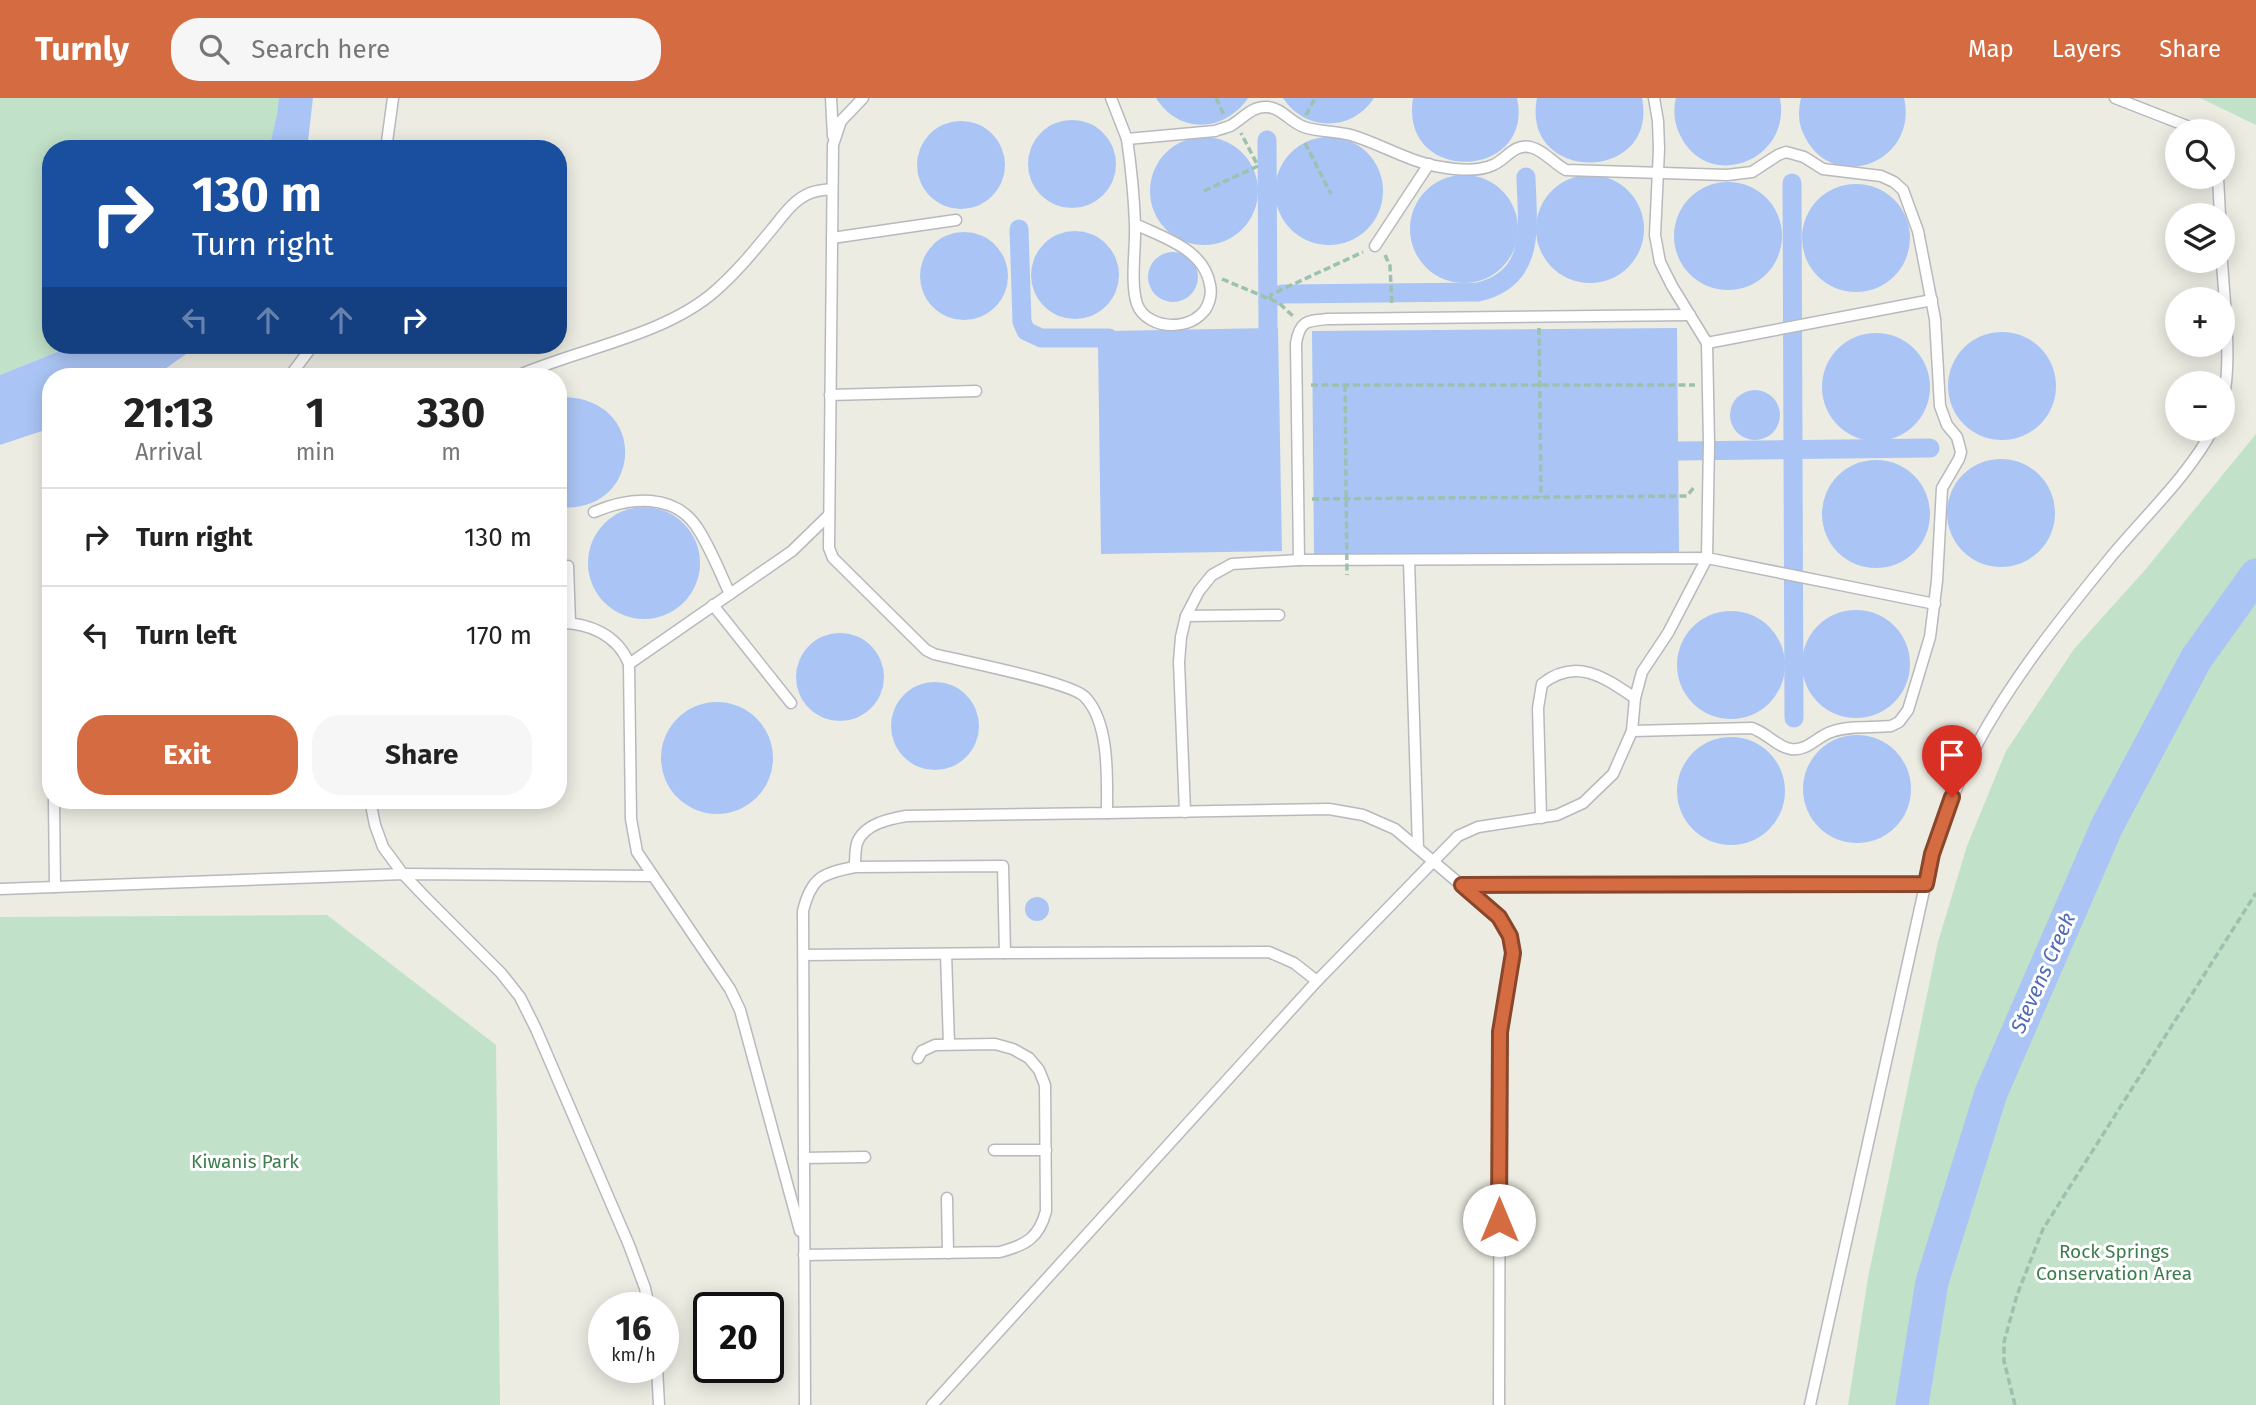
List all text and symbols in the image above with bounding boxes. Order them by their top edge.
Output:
search box [171,18,661,81]
text: Turnly [35,29,129,69]
icon: search [195,30,233,68]
text: Search here [251,34,390,65]
text: Map [1968,35,2014,63]
text: Layers [2052,35,2121,63]
text: Share [2159,35,2221,63]
map controls [2165,119,2235,441]
button: search [2165,119,2235,189]
text: 130 m [192,165,322,224]
icon: right [77,168,168,259]
button: layers [2165,203,2235,273]
text: Turn right [192,225,334,263]
button: + [2165,287,2235,357]
icon: left [176,301,214,339]
icon: ahead [249,301,287,339]
icon: ahead [322,301,360,339]
icon: right [395,301,433,339]
button: − [2165,371,2235,441]
text: 21:13 [124,388,214,438]
text: 1 [306,388,325,438]
text: 330 [417,388,485,438]
text: Arrival [135,438,203,466]
text: min [296,438,335,466]
text: m [441,438,461,466]
icon: right [77,518,115,556]
text: Turn right [136,522,253,553]
text: 130 m [464,522,532,553]
icon: left [77,616,115,654]
text: Turn left [136,620,237,651]
text: 170 m [466,620,532,651]
button: Exit [77,715,298,795]
button: Share [312,715,532,795]
pin [1922,725,1982,797]
icon: arrive [1933,736,1971,774]
water label: Stevens Creek [2004,909,2081,1038]
park label: Kiwanis Park [191,1150,299,1173]
position arrow [1462,1183,1536,1257]
park label: Rock Springs Conservation Area [2036,1240,2192,1285]
speed limit sign: 20 [693,1292,784,1383]
text: 16 [616,1307,651,1349]
text: km/h [611,1344,656,1366]

